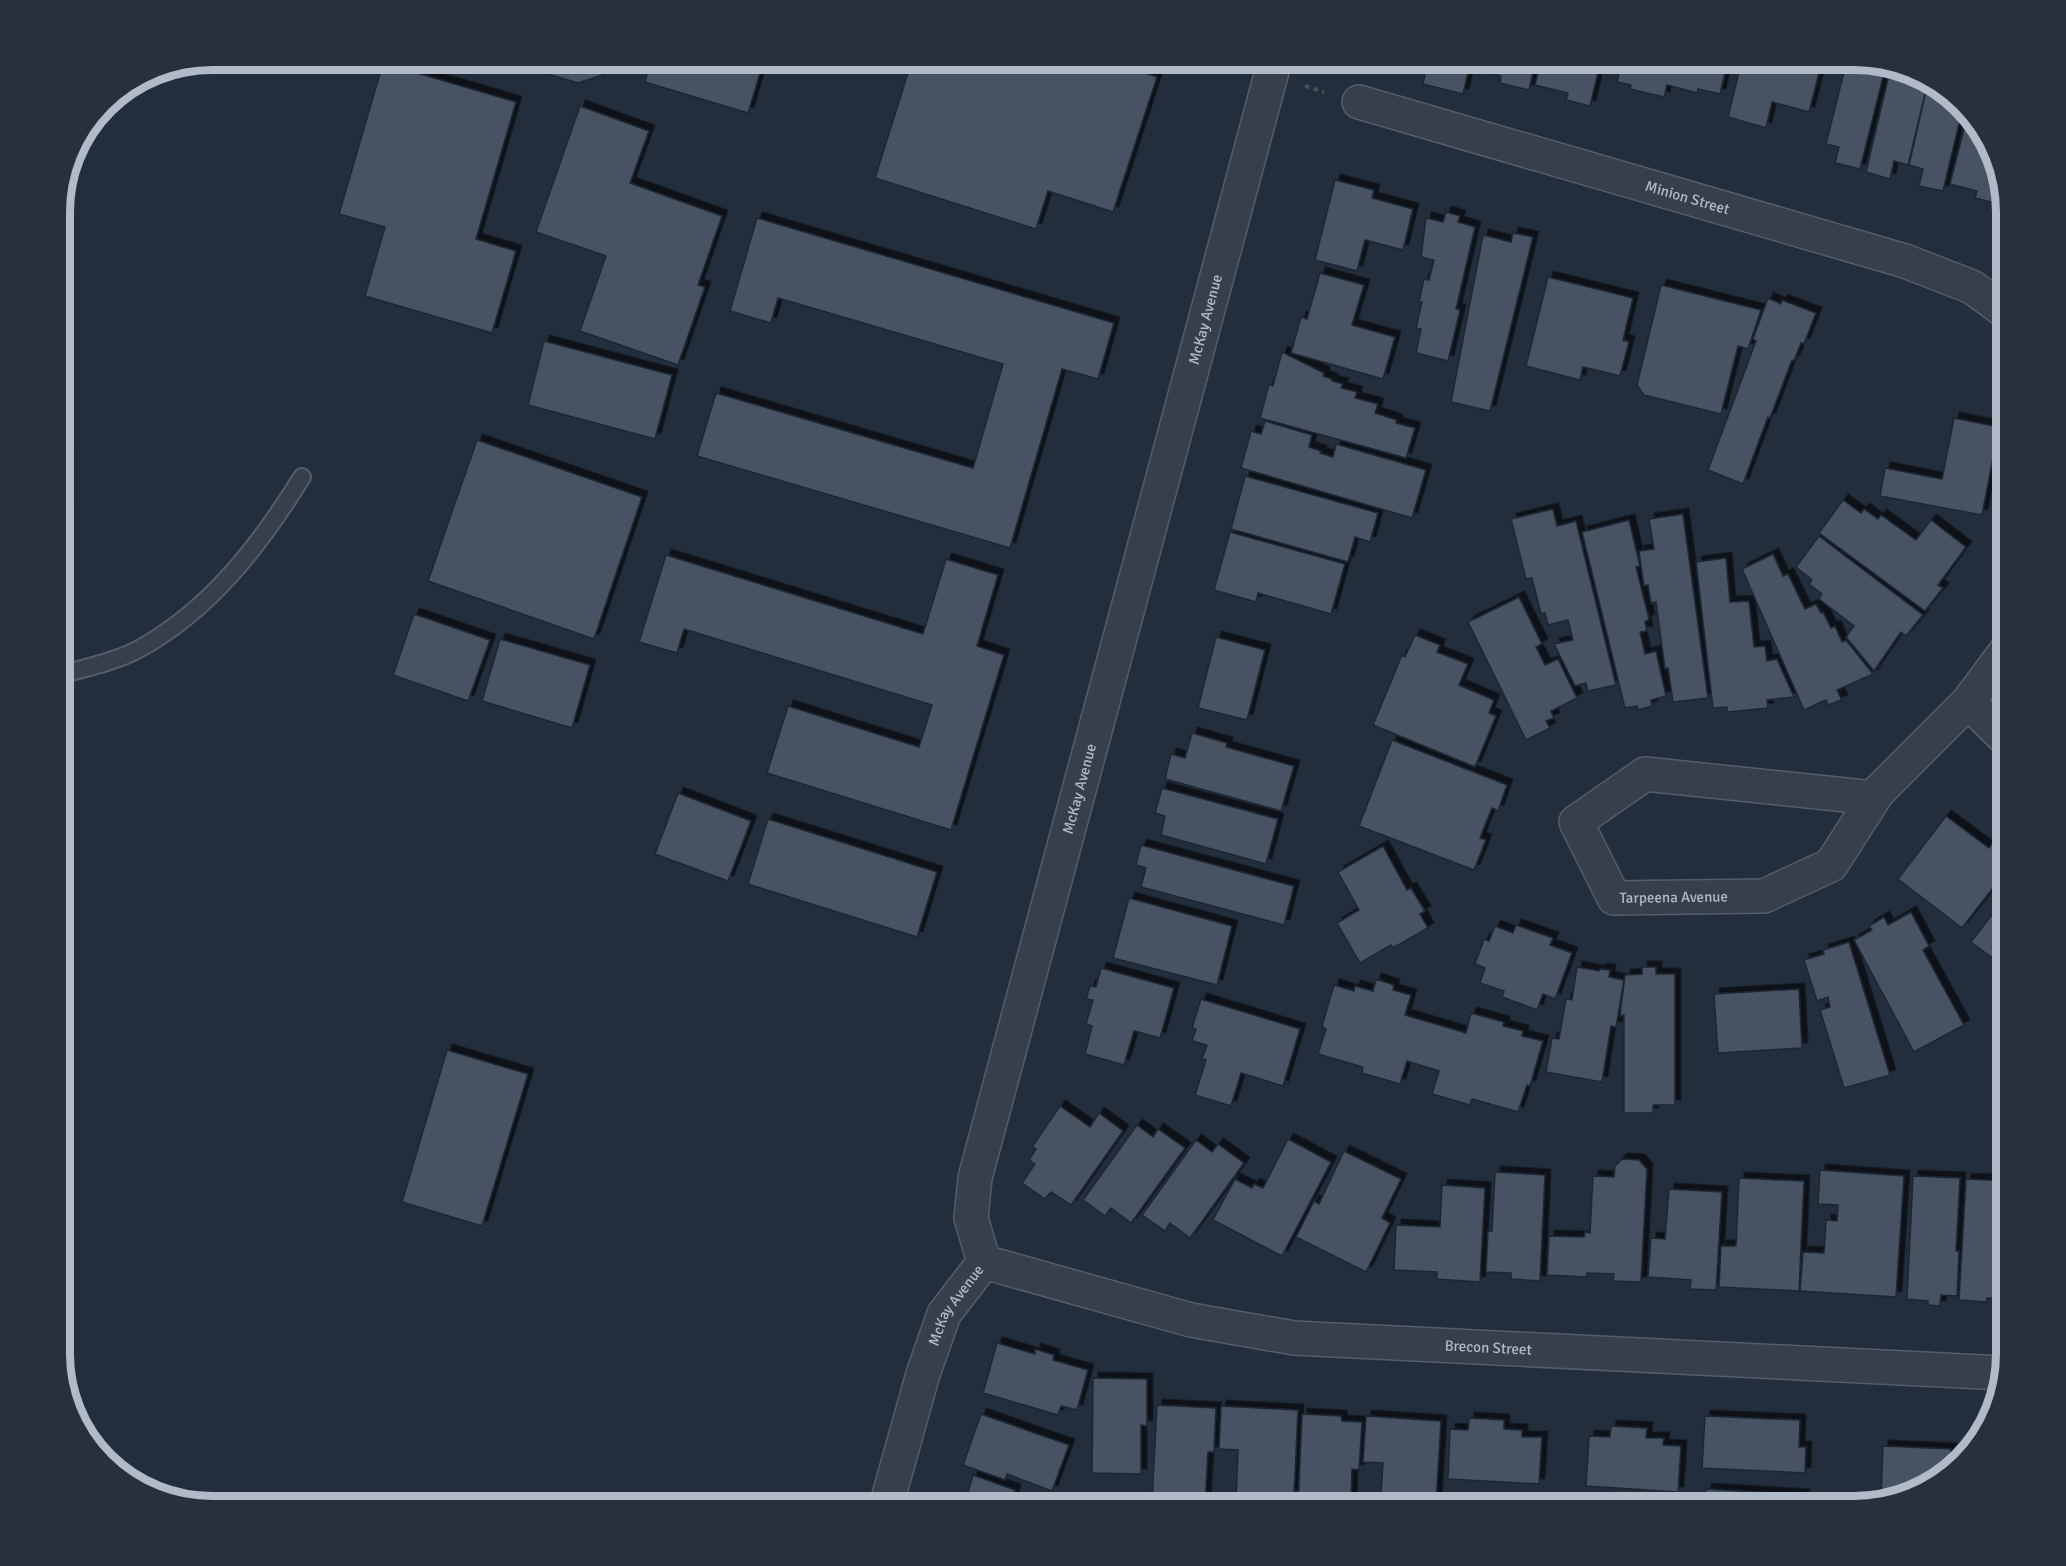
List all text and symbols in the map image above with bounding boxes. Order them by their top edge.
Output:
street label: Minion Street [1643,177,1732,218]
street label: McKay Avenue [1185,272,1226,367]
street label: McKay Avenue [1059,742,1100,836]
street label: Tarpeena Avenue [1619,887,1728,907]
street label: McKay Avenue [925,1261,988,1348]
street label: Brecon Street [1444,1336,1532,1359]

